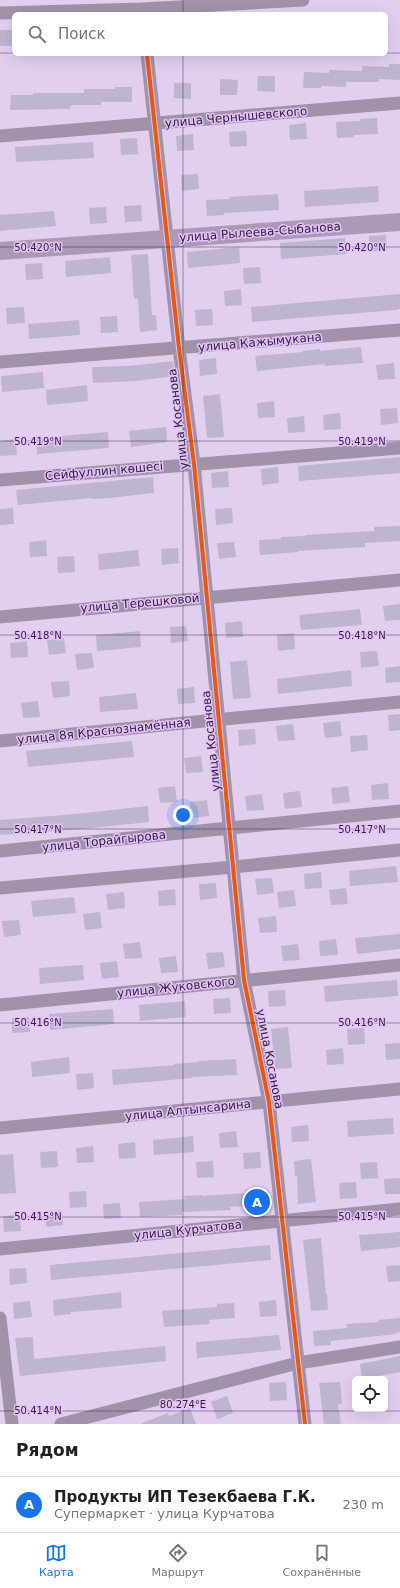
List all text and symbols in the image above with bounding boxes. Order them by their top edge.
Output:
search box [12,12,388,56]
icon: search [26,23,48,45]
text: Поиск [58,25,106,43]
street label: улица Чернышевского [164,104,308,130]
street label: улица Рылеева-Сыбанова [179,219,341,245]
text: 50.420°N [14,242,62,253]
text: 50.420°N [338,242,386,253]
street label: улица Кажымукана [198,330,322,354]
street label: улица Косанова [165,368,191,470]
text: 50.419°N [14,436,62,447]
text: 50.419°N [338,436,386,447]
street label: Сейфуллин көшесі [44,459,164,483]
street label: улица Терешковой [80,591,200,615]
text: 50.418°N [14,630,62,641]
text: 50.418°N [338,630,386,641]
street label: улица Косанова [199,690,223,792]
street label: улица 8я Краснознамённая [17,715,191,747]
your location [173,805,193,825]
text: 50.417°N [14,824,62,835]
text: 50.417°N [338,824,386,835]
street label: улица Торайгырова [41,828,167,854]
street label: улица Жуковского [116,974,236,1000]
street label: улица Косанова [253,1008,287,1110]
text: 50.416°N [14,1017,62,1028]
text: 50.416°N [338,1017,386,1028]
street label: улица Алтынсарина [124,1096,252,1124]
pin: A [244,1187,270,1217]
text: 50.415°N [14,1211,62,1222]
text: 50.415°N [338,1211,386,1222]
street label: улица Курчатова [133,1217,243,1243]
map controls [352,1376,388,1412]
button: locate [352,1376,388,1412]
text: 80.274°E [160,1399,206,1410]
text: 50.414°N [14,1405,62,1416]
text: Рядом [16,1440,79,1460]
text: Продукты ИП Тезекбаева Г.К. [54,1488,316,1506]
text: A [24,1497,34,1512]
text: 230 m [342,1497,384,1512]
text: Супермаркет · улица Курчатова [54,1506,275,1521]
tab: Карта [39,1542,74,1579]
tab: Маршрут [152,1542,205,1579]
tab: Сохранённые [283,1542,361,1579]

